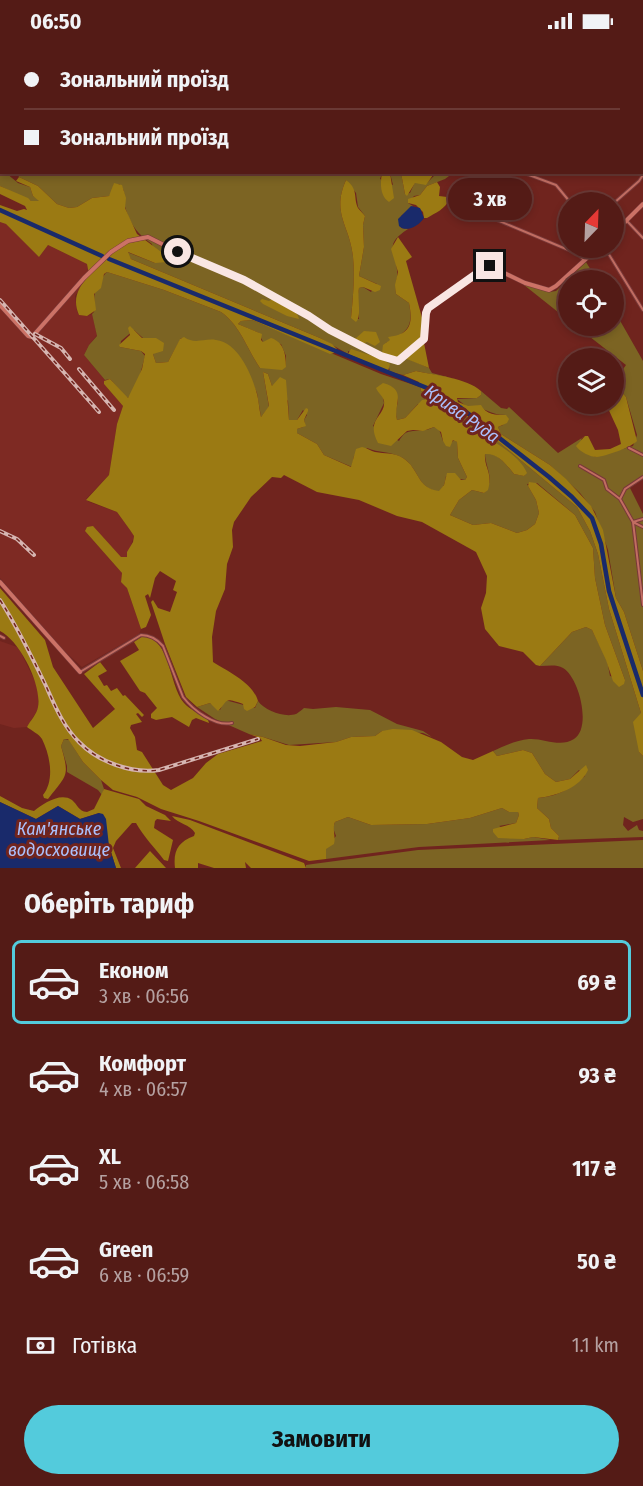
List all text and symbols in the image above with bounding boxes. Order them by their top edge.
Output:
text: 06:50 [30,8,82,35]
text: Зональний проїзд [60,66,229,93]
text: Зональний проїзд [60,124,229,151]
callout: 3 хв [448,179,532,221]
text: 3 хв [473,187,507,211]
north arrow [558,192,624,258]
map controls [558,192,624,414]
route start [164,238,191,265]
route end [476,252,503,279]
button: locate [558,270,624,336]
button: layers [558,348,624,414]
water label: Крива Руда [420,380,504,448]
water label: Кам'янське водосховище [8,818,110,861]
text: Оберіть тариф [24,888,194,920]
icon: car [27,955,81,1009]
text: Економ [99,957,169,984]
text: 69 ₴ [577,969,616,996]
text: 3 хв · 06:56 [99,984,189,1008]
icon: car [27,1048,81,1102]
text: Комфорт [99,1050,186,1077]
text: 93 ₴ [578,1062,616,1089]
text: 4 хв · 06:57 [99,1077,187,1101]
icon: car [27,1141,81,1195]
text: XL [99,1143,121,1170]
text: 117 ₴ [572,1155,616,1182]
text: 5 хв · 06:58 [99,1170,189,1194]
icon: car [27,1234,81,1288]
text: Green [99,1236,153,1263]
text: 50 ₴ [577,1248,616,1275]
text: 6 хв · 06:59 [99,1263,189,1287]
icon: cash [24,1329,57,1362]
text: Готівка [72,1332,137,1359]
text: 1.1 km [572,1333,619,1357]
button: Замовити [24,1405,619,1474]

